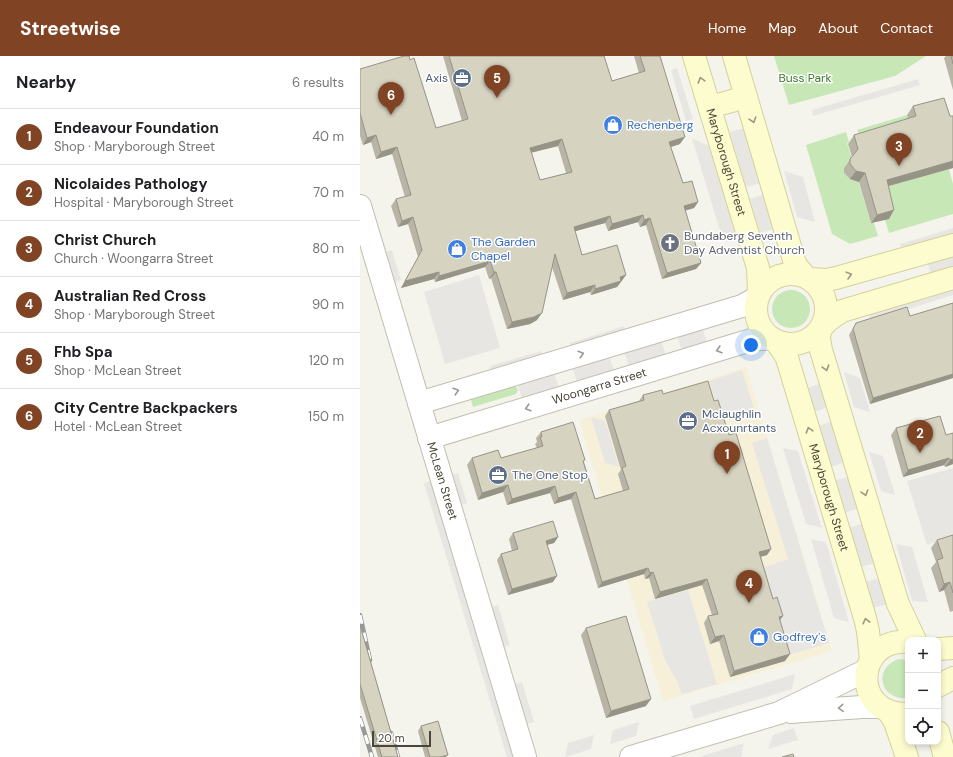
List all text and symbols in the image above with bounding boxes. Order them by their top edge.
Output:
text: Streetwise [20,16,121,41]
text: Home [708,19,746,37]
text: Map [768,19,796,37]
text: About [818,19,858,37]
text: Contact [880,19,933,37]
pin: 5 [484,65,510,98]
office icon: Axis [451,67,473,89]
place label: Axis [425,70,448,86]
park label: Buss Park [778,70,832,86]
text: Nearby [16,71,76,93]
text: 6 results [292,74,344,91]
one-way arrow [698,77,706,84]
pin: 6 [378,82,404,115]
street label: Maryborough Street [702,107,750,218]
shop icon: Rechenberg [602,114,624,136]
place label: Rechenberg [627,117,694,133]
one-way arrow [748,117,757,124]
text: Endeavour Foundation [54,118,219,138]
text: 1 [27,128,31,145]
text: 40 m [312,128,344,145]
pin: 3 [886,133,912,166]
text: Shop · Maryborough Street [54,138,215,155]
text: Nicolaides Pathology [54,174,208,194]
text: 2 [25,184,33,201]
text: 70 m [313,184,344,201]
text: Hospital · Maryborough Street [54,194,234,211]
place label: Bundaberg Seventh Day Adventist Church [684,228,805,258]
text: Christ Church [54,230,156,250]
church icon: Bundaberg Seventh Day Adventist Church [659,232,681,254]
place label: The Garden Chapel [471,234,536,264]
shop icon: The Garden Chapel [446,238,468,260]
text: 3 [25,240,33,257]
text: 80 m [312,240,344,257]
text: Church · Woongarra Street [54,250,213,267]
one-way arrow [845,271,852,280]
text: Australian Red Cross [54,286,206,306]
text: 4 [25,296,33,313]
text: 90 m [312,296,344,313]
text: Shop · Maryborough Street [54,306,215,323]
your location [741,335,761,355]
text: Fhb Spa [54,342,113,362]
one-way arrow [716,345,723,354]
one-way arrow [577,350,584,359]
text: 5 [25,352,33,369]
text: 120 m [309,352,344,369]
text: Shop · McLean Street [54,362,182,379]
street label: Woongarra Street [550,364,649,408]
one-way arrow [821,365,830,372]
one-way arrow [452,387,459,396]
text: City Centre Backpackers [54,398,238,418]
one-way arrow [524,403,531,412]
place label: Mclaughlin Acxounrtants [702,406,776,436]
text: 6 [25,408,33,425]
text: 150 m [308,408,344,425]
office icon: Mclaughlin Acxounrtants [677,410,699,432]
text: Hotel · McLean Street [54,418,182,435]
pin: 2 [907,420,933,453]
one-way arrow [805,426,814,433]
street label: McLean Street [423,440,462,522]
pin: 1 [714,441,740,474]
street label: Maryborough Street [805,442,853,554]
office icon: The One Stop [487,464,509,486]
place label: The One Stop [512,467,588,483]
one-way arrow [860,489,868,496]
pin: 4 [736,570,762,603]
one-way arrow [862,618,871,625]
shop icon: Godfrey's [748,626,770,648]
place label: Godfrey's [773,629,826,645]
map controls [905,637,941,745]
button: + [905,637,941,673]
button: − [905,673,941,709]
one-way arrow [838,704,844,713]
button: locate [905,709,941,745]
scale bar [372,729,431,748]
text: 20 m [378,731,404,745]

